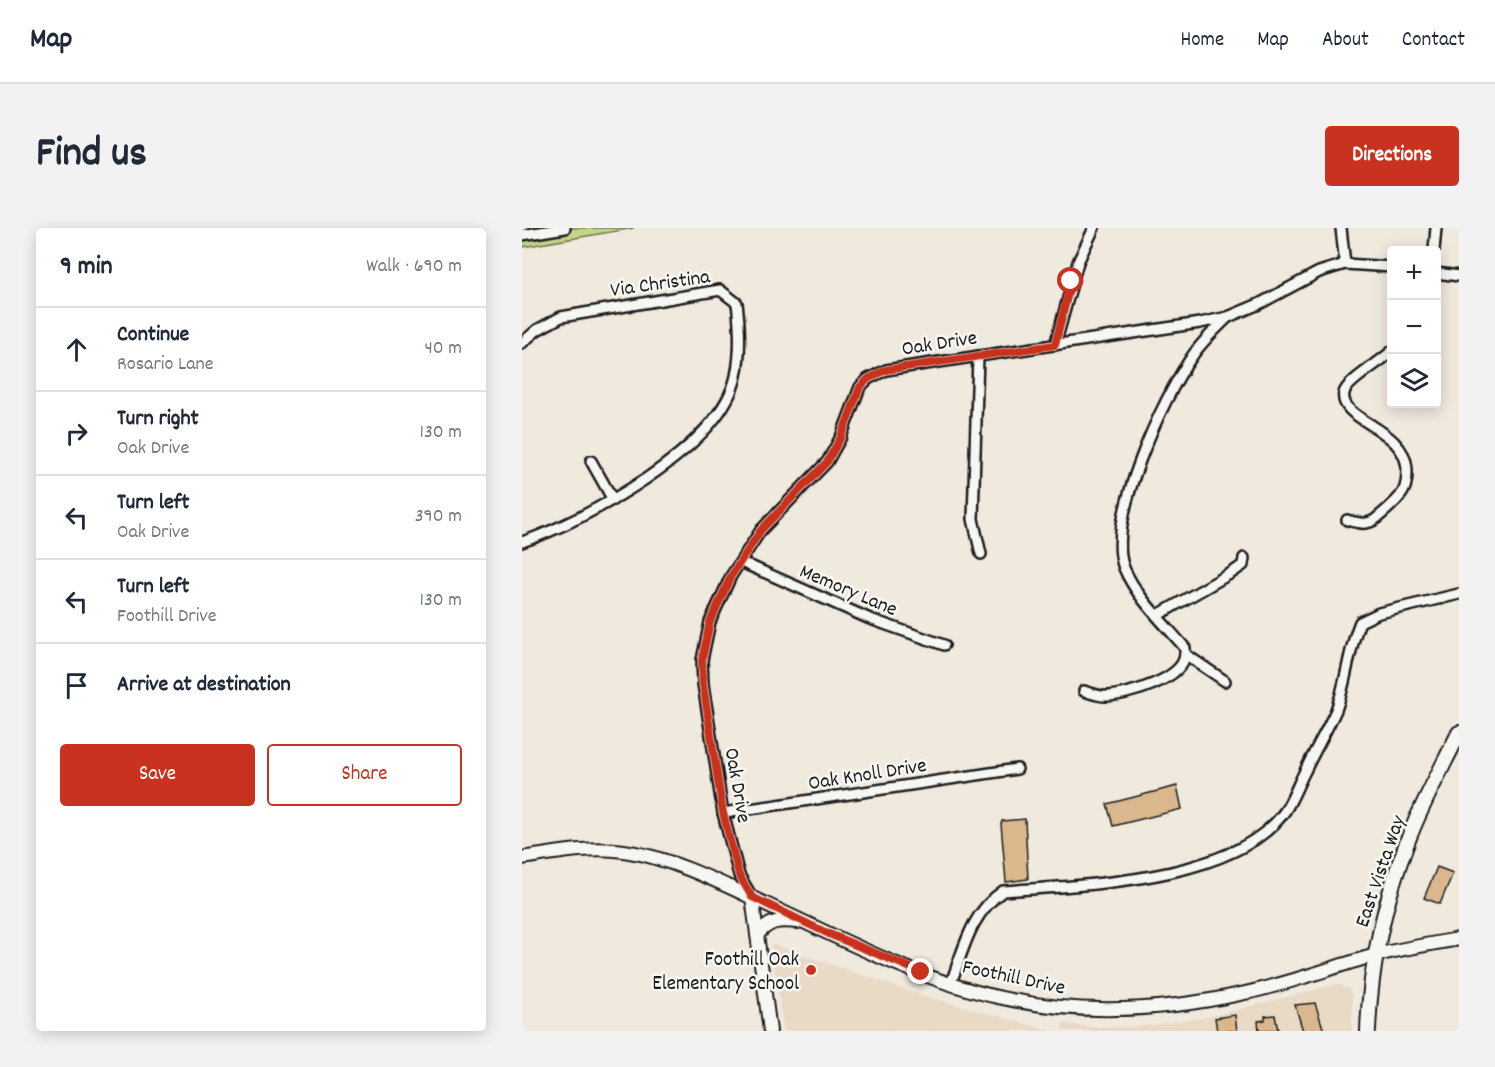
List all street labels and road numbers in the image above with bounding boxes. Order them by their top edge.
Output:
street label: Via Christina [609,263,713,307]
street label: Oak Drive [900,324,979,366]
street label: Memory Lane [794,558,901,626]
street label: Oak Drive [715,746,757,825]
street label: Oak Knoll Drive [806,752,929,800]
street label: East Vista Way [1349,812,1415,932]
street label: Foothill Drive [959,953,1068,1004]

